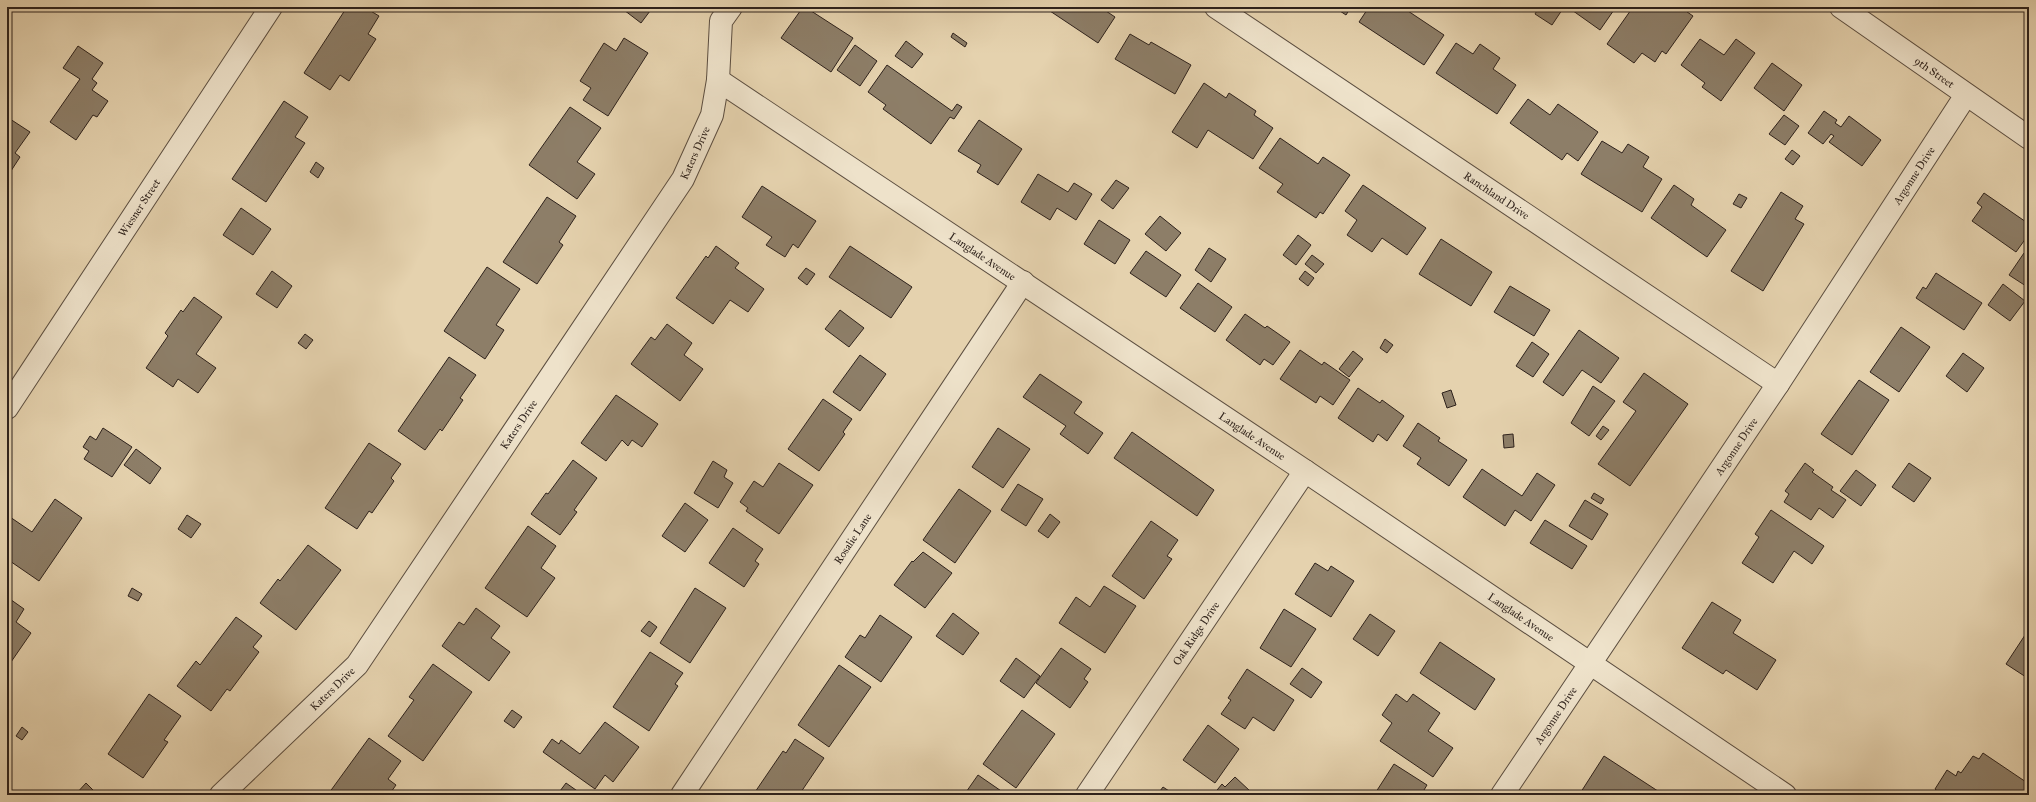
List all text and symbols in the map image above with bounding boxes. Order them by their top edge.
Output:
street label: 9th Street [1912,54,1957,91]
street label: Katers Drive [677,124,713,182]
street label: Argonne Drive [1890,144,1938,208]
street label: Ranchland Drive [1461,169,1532,222]
street label: Wiesner Street [115,176,163,239]
street label: Langlade Avenue [947,230,1019,283]
street label: Katers Drive [497,397,540,452]
street label: Langlade Avenue [1217,409,1288,463]
street label: Argonne Drive [1712,415,1760,478]
street label: Rosalie Lane [831,510,874,566]
street label: Langlade Avenue [1485,590,1557,644]
street label: Oak Ridge Drive [1170,598,1222,668]
street label: Katers Drive [307,664,358,713]
street label: Argonne Drive [1531,684,1580,747]

